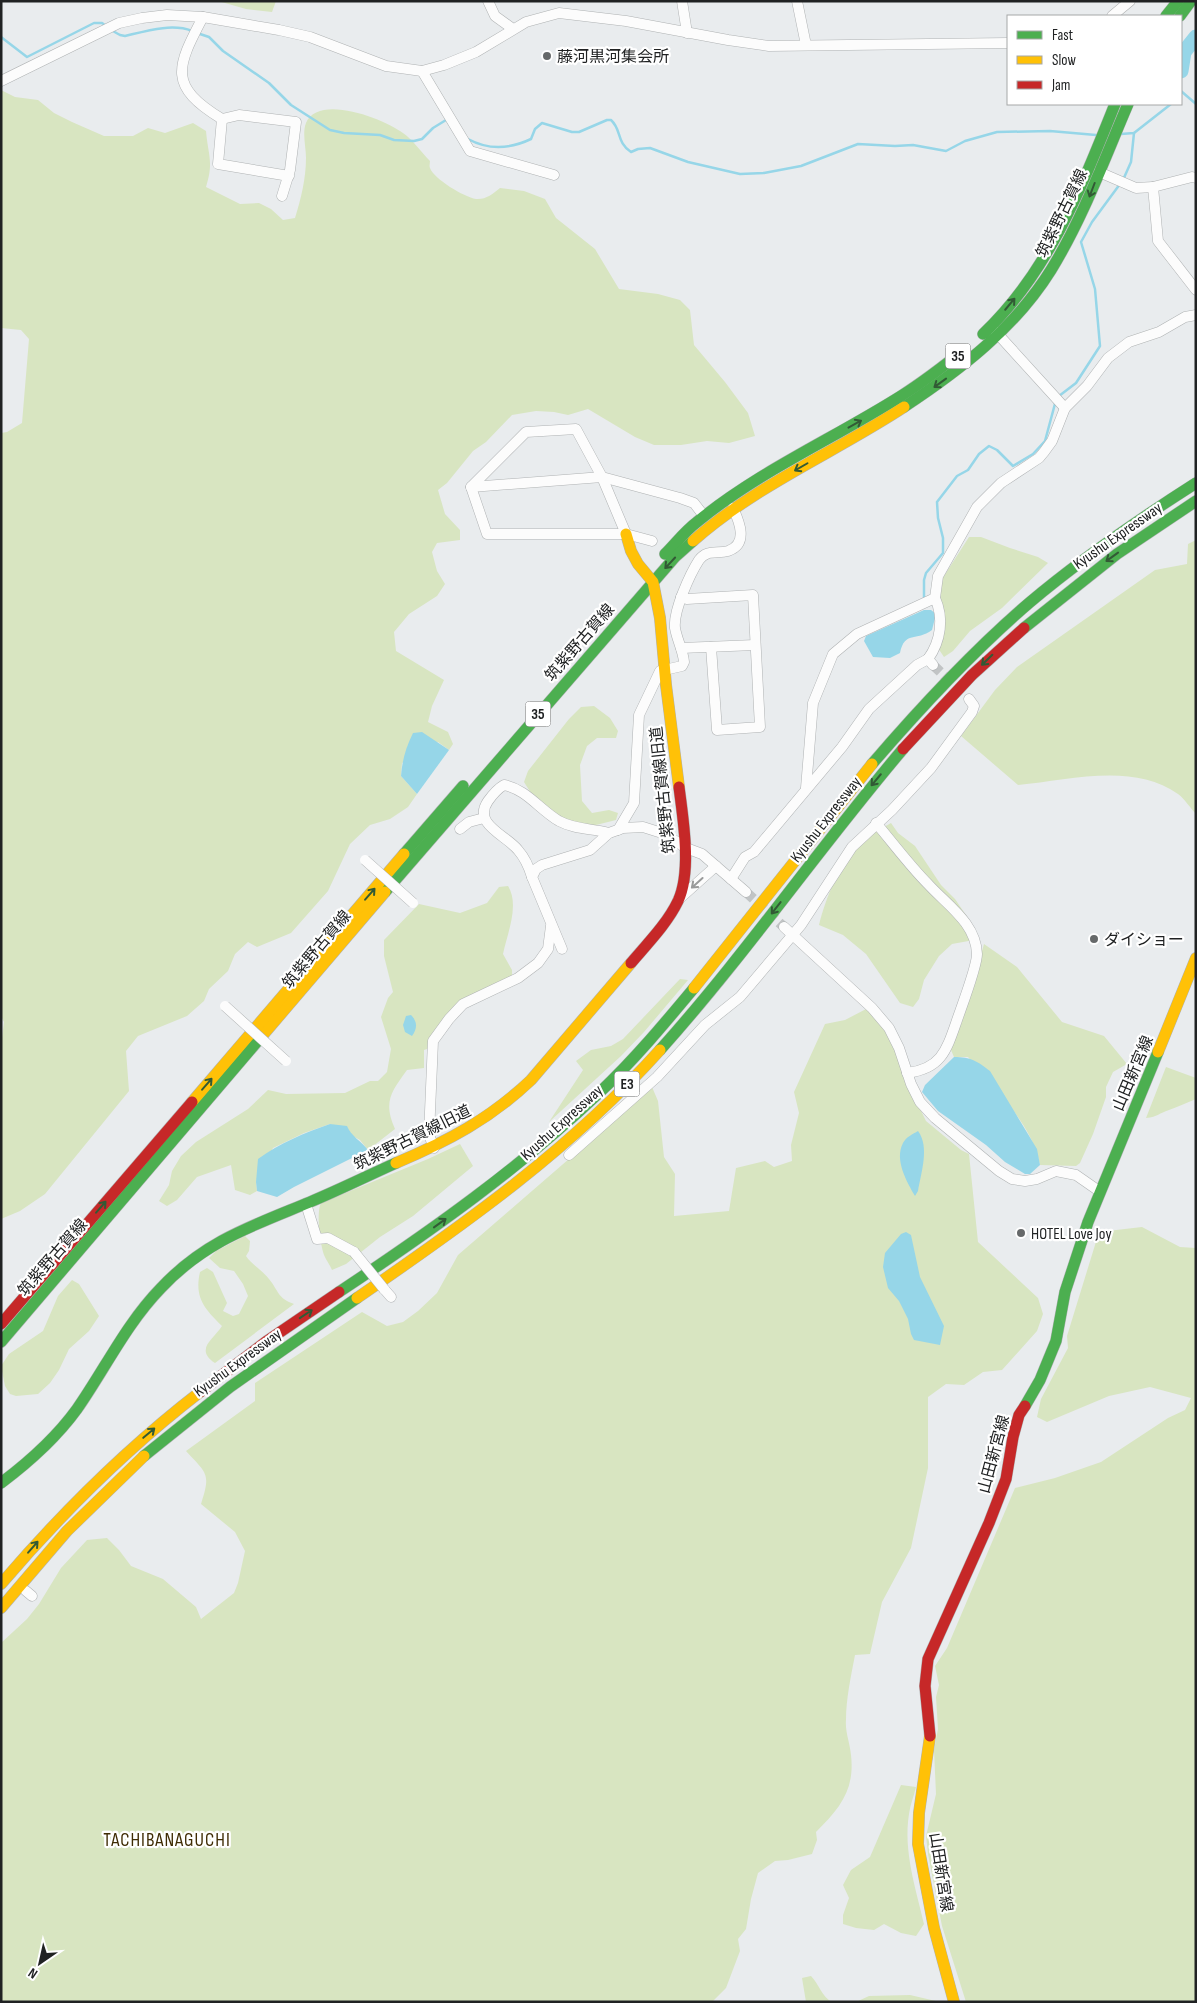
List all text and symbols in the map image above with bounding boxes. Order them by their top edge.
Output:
legend [1007,15,1182,105]
text: Fast [1052,26,1074,45]
place label: 藤河黒河集会所 [557,48,669,67]
marker: 藤河黒河集会所 [541,50,553,62]
text: Slow [1052,51,1076,70]
text: Jam [1051,76,1070,95]
street label: 筑紫野古賀線 [1033,166,1092,261]
one-way arrow [1087,181,1096,197]
one-way arrow [1005,298,1016,311]
road number: 35 [946,344,970,368]
one-way arrow [933,378,947,388]
one-way arrow [847,418,861,428]
one-way arrow [794,463,809,473]
street label: Kyushu Expressway [1070,499,1166,574]
one-way arrow [1105,552,1119,562]
one-way arrow [664,556,676,569]
street label: 筑紫野古賀線 [541,601,619,685]
one-way arrow [981,654,993,666]
road number: 35 [526,702,550,726]
street label: 筑紫野古賀線旧道 [647,725,680,854]
street label: Kyushu Expressway [787,773,866,867]
one-way arrow [871,773,882,786]
one-way arrow [691,877,704,888]
one-way arrow [364,887,375,900]
one-way arrow [771,901,782,914]
street label: 筑紫野古賀線 [279,907,355,993]
place label: ダイショー [1104,931,1184,950]
marker: ダイショー [1088,933,1100,945]
street label: 山田新宮線 [1109,1033,1158,1114]
road number: E3 [614,1072,640,1096]
one-way arrow [201,1077,213,1090]
street label: Kyushu Expressway [517,1081,607,1165]
street label: 筑紫野古賀線旧道 [351,1102,474,1175]
one-way arrow [96,1201,107,1214]
street label: 筑紫野古賀線 [14,1216,92,1300]
one-way arrow [433,1217,446,1228]
place label: HOTEL Love Joy [1031,1225,1112,1244]
marker: HOTEL Love Joy [1015,1227,1027,1239]
one-way arrow [299,1309,313,1319]
street label: Kyushu Expressway [190,1325,285,1401]
street label: 山田新宮線 [975,1413,1014,1495]
one-way arrow [142,1428,155,1439]
one-way arrow [27,1541,39,1554]
district label: TACHIBANAGUCHI [103,1829,231,1852]
street label: 山田新宮線 [925,1831,956,1913]
north arrow [15,1938,65,1988]
text: N [25,1964,41,1983]

